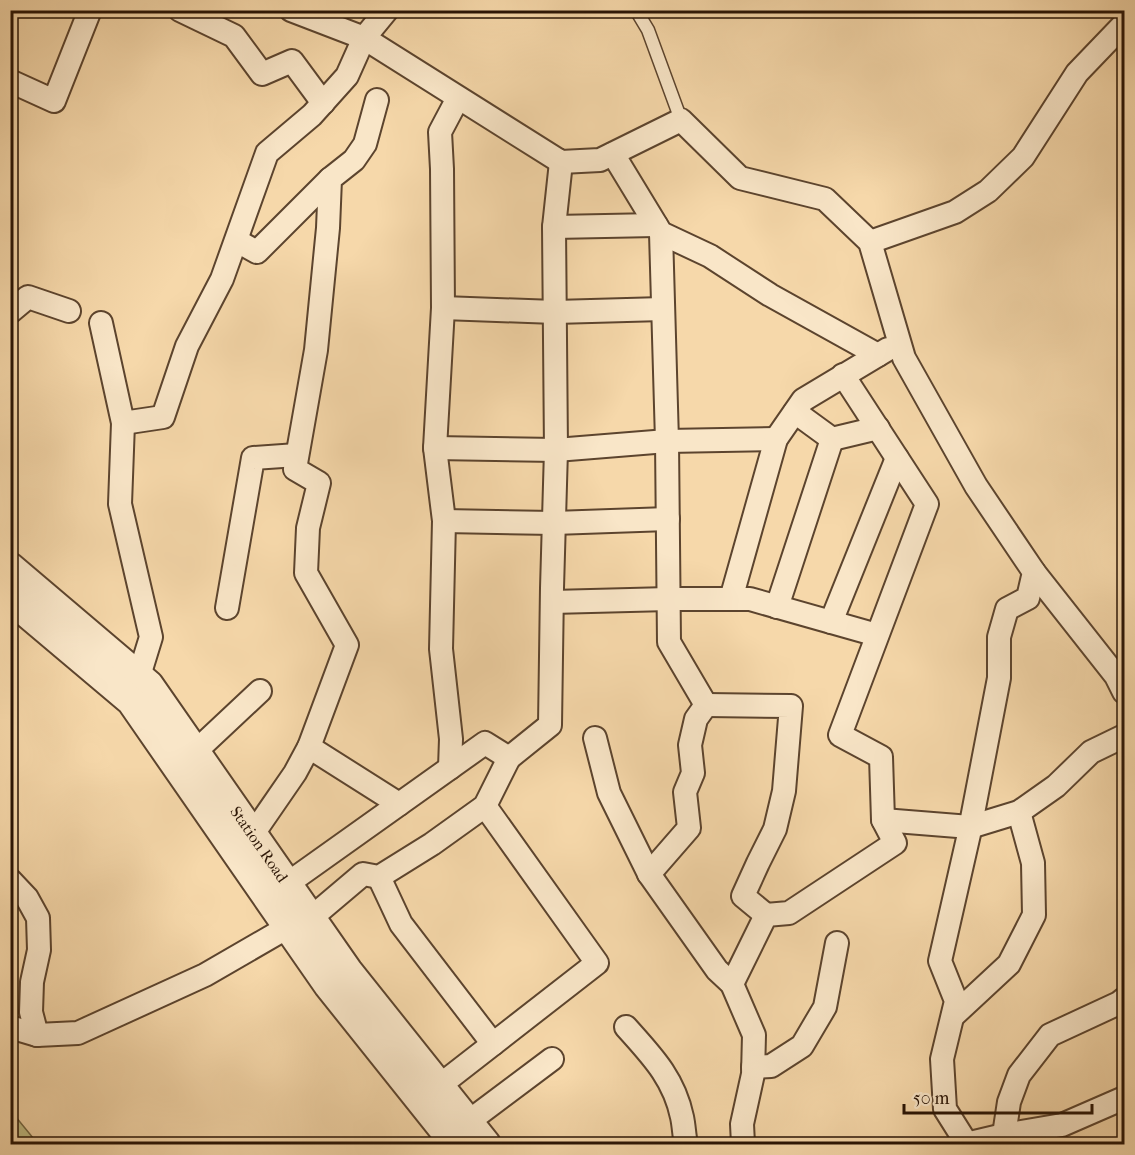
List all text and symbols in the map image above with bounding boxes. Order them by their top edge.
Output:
street label: Station Road [226,803,292,886]
scale bar [904,1077,1092,1115]
text: 50 m [913,1088,950,1109]

